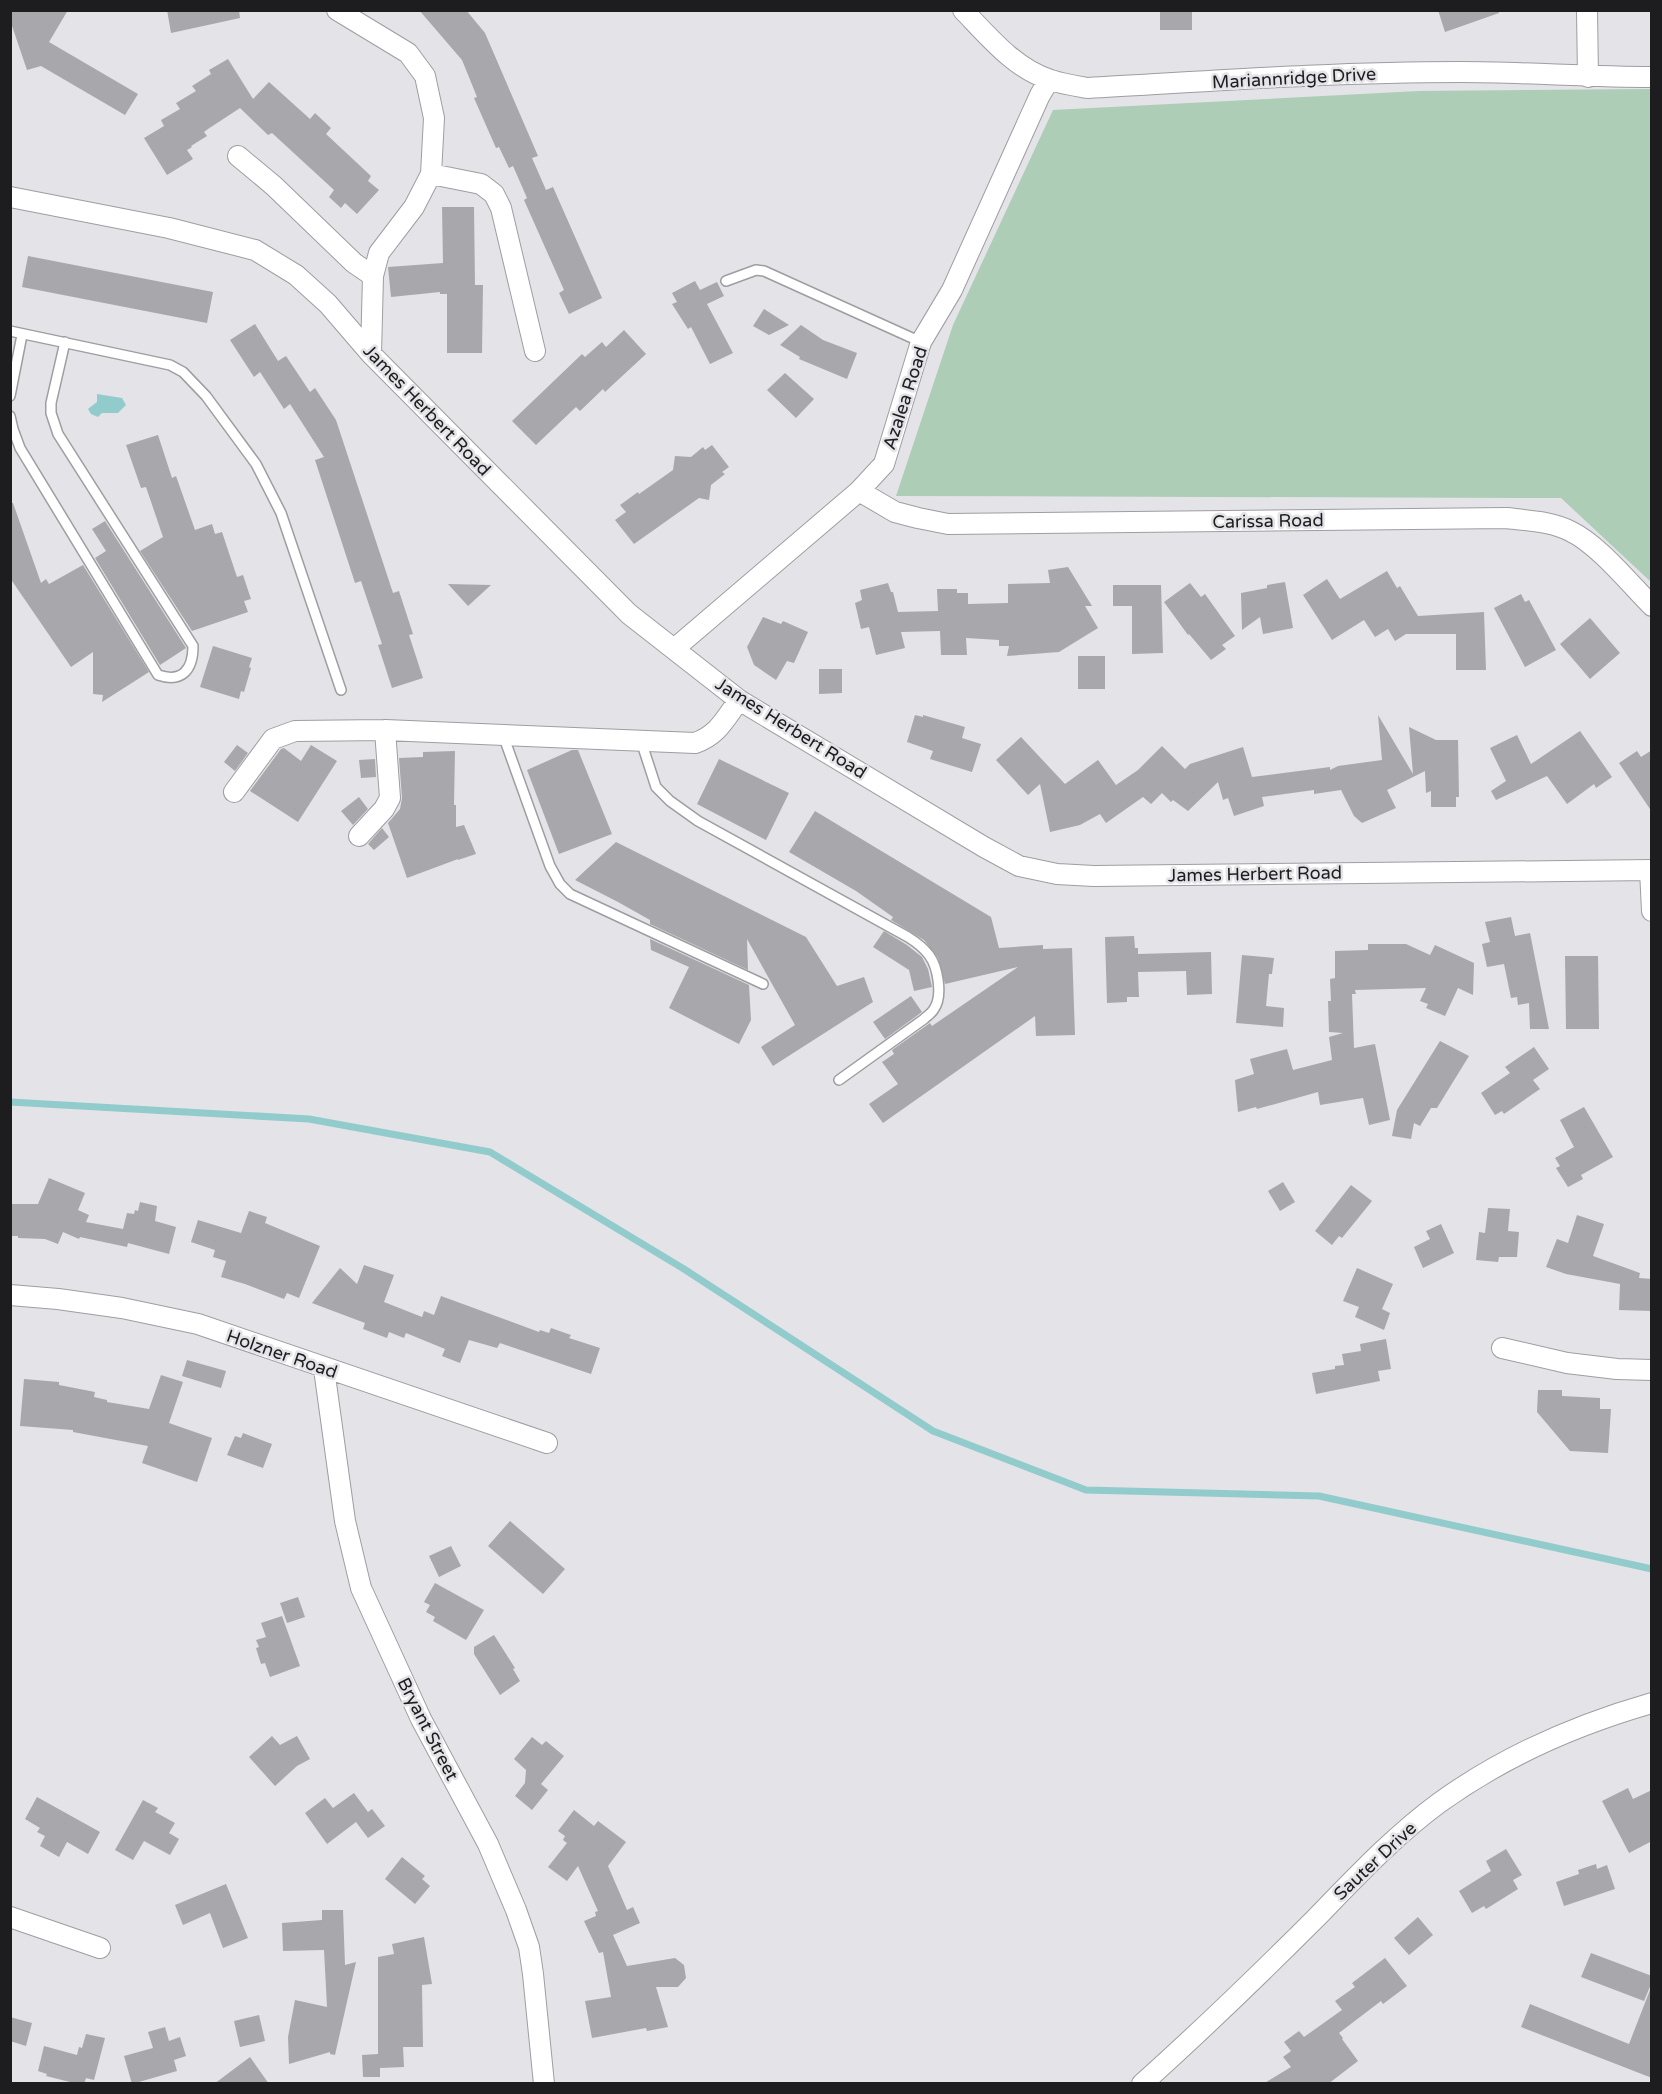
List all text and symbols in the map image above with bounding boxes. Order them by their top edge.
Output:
street label: Mariannridge Drive [1211,63,1377,93]
street label: James Herbert Road [359,340,495,480]
street label: Azalea Road [878,344,932,452]
street label: Carissa Road [1212,509,1324,533]
street label: James Herbert Road [711,673,871,783]
street label: James Herbert Road [1168,861,1342,887]
street label: Holzner Road [224,1325,340,1383]
street label: Bryant Street [393,1674,463,1784]
street label: Sauter Drive [1329,1817,1421,1905]

